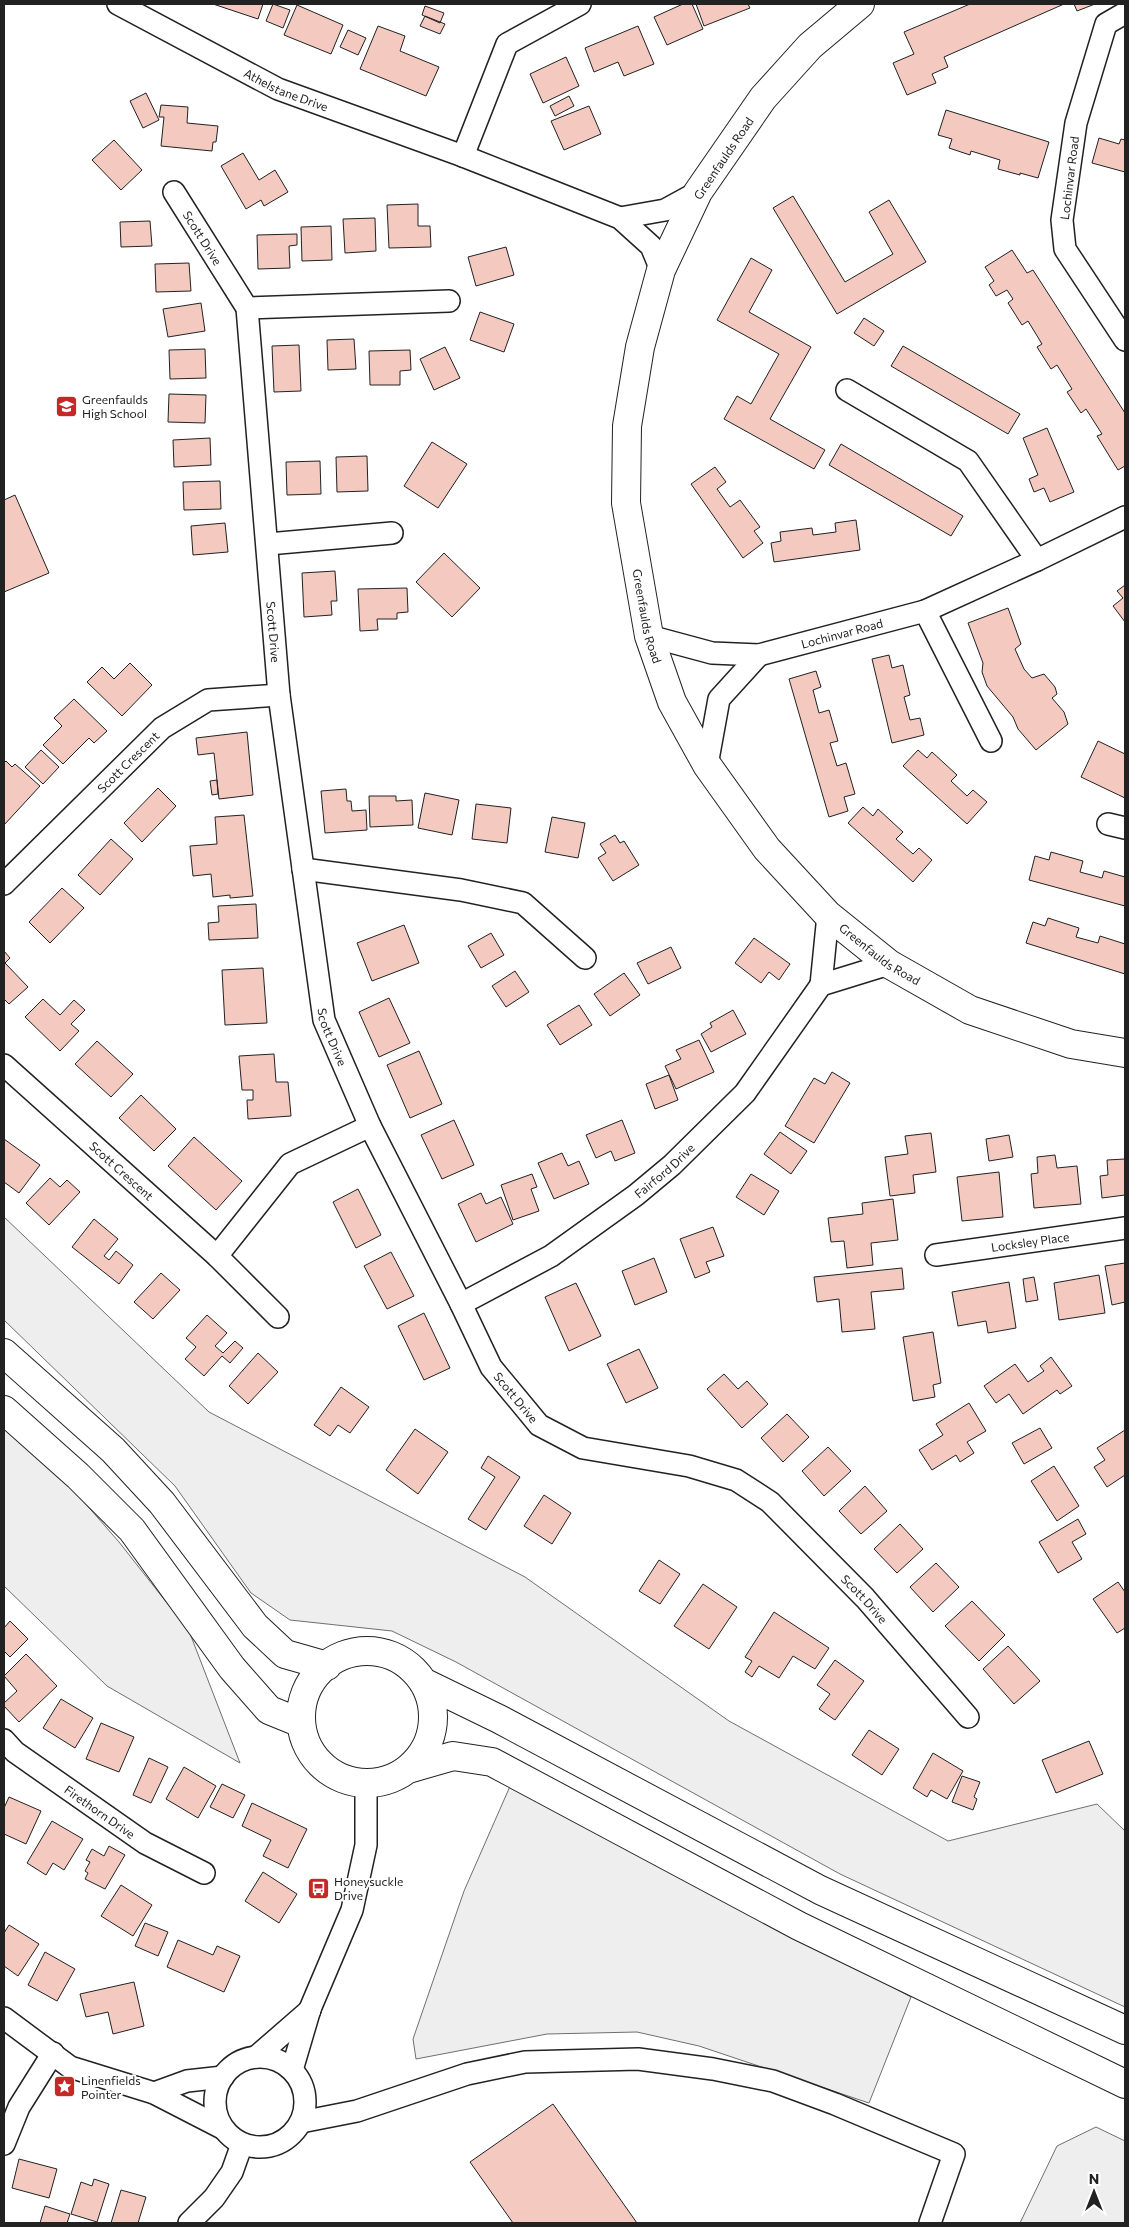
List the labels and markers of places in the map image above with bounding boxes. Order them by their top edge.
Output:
place label: Greenfaulds High School [82,392,148,420]
school or university icon: Greenfaulds High School [54,394,78,418]
place label: Honeysuckle Drive [334,1874,403,1902]
bus stop icon: Honeysuckle Drive [306,1876,330,1900]
place label: Linenfields Pointer [81,2073,141,2101]
place icon: Linenfields Pointer [53,2075,77,2099]

